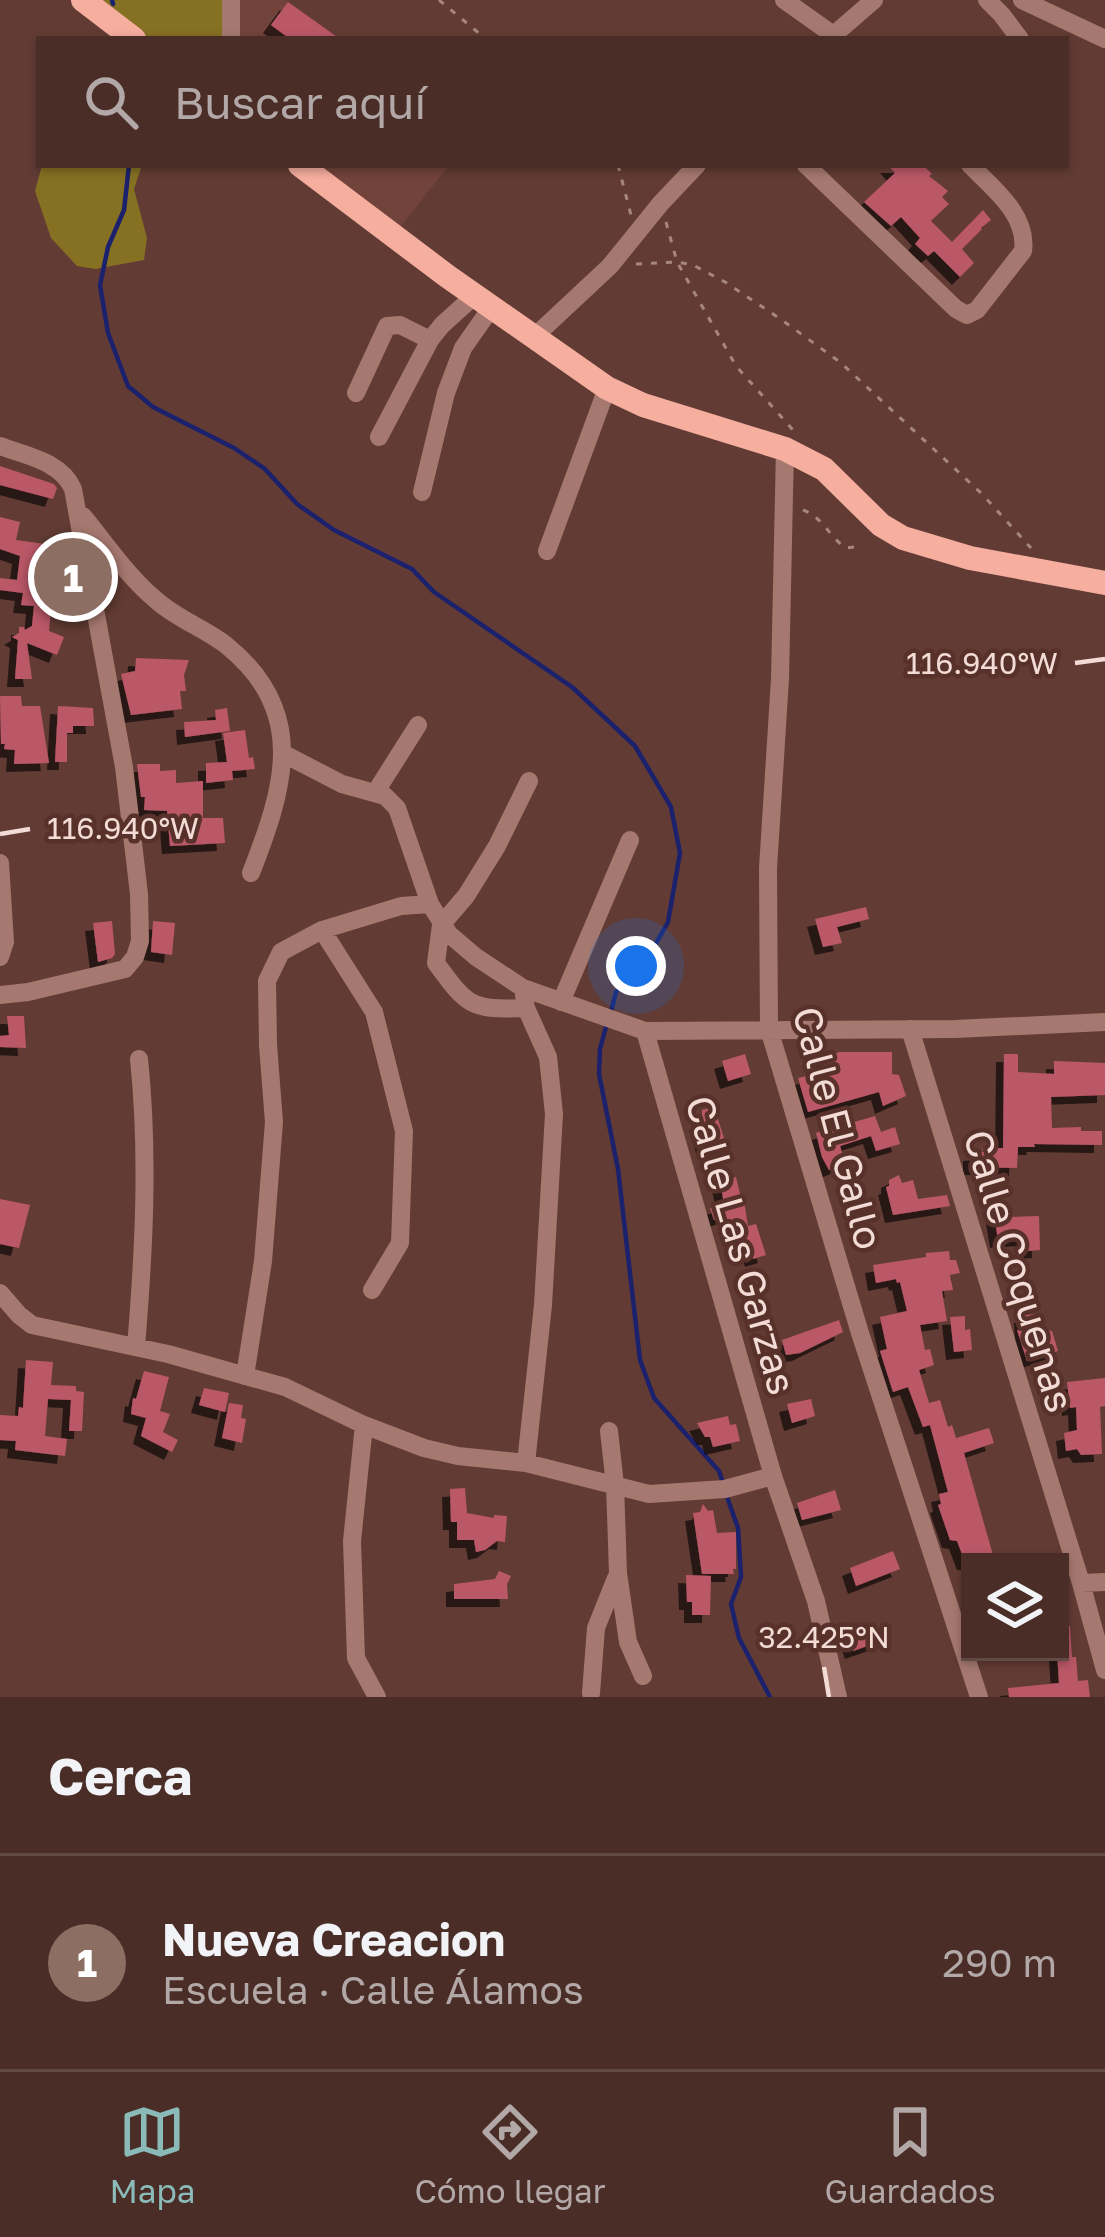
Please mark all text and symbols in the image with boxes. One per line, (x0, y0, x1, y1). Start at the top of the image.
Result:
search box (36, 36, 1069, 168)
icon: search (78, 69, 144, 135)
text: Buscar aquí (174, 75, 426, 129)
pin: 1 (34, 532, 112, 622)
text: 116.940°W (906, 645, 1058, 681)
text: 116.940°W (47, 810, 199, 846)
your location (606, 936, 666, 996)
street label: Calle El Gallo (784, 1002, 893, 1254)
street label: Calle Las Garzas (676, 1090, 807, 1400)
street label: Calle Coquenas (954, 1124, 1085, 1417)
map controls (961, 1553, 1069, 1661)
button: layers (961, 1553, 1069, 1661)
text: 32.425°N (758, 1619, 890, 1655)
text: Cerca (48, 1745, 192, 1806)
text: Nueva Creacion (162, 1912, 505, 1966)
text: 1 (77, 1939, 97, 1986)
text: 290 m (942, 1939, 1057, 1986)
text: Escuela · Calle Álamos (162, 1966, 584, 2013)
tab: Mapa (109, 2099, 195, 2210)
tab: Cómo llegar (414, 2099, 606, 2210)
tab: Guardados (825, 2099, 996, 2210)

